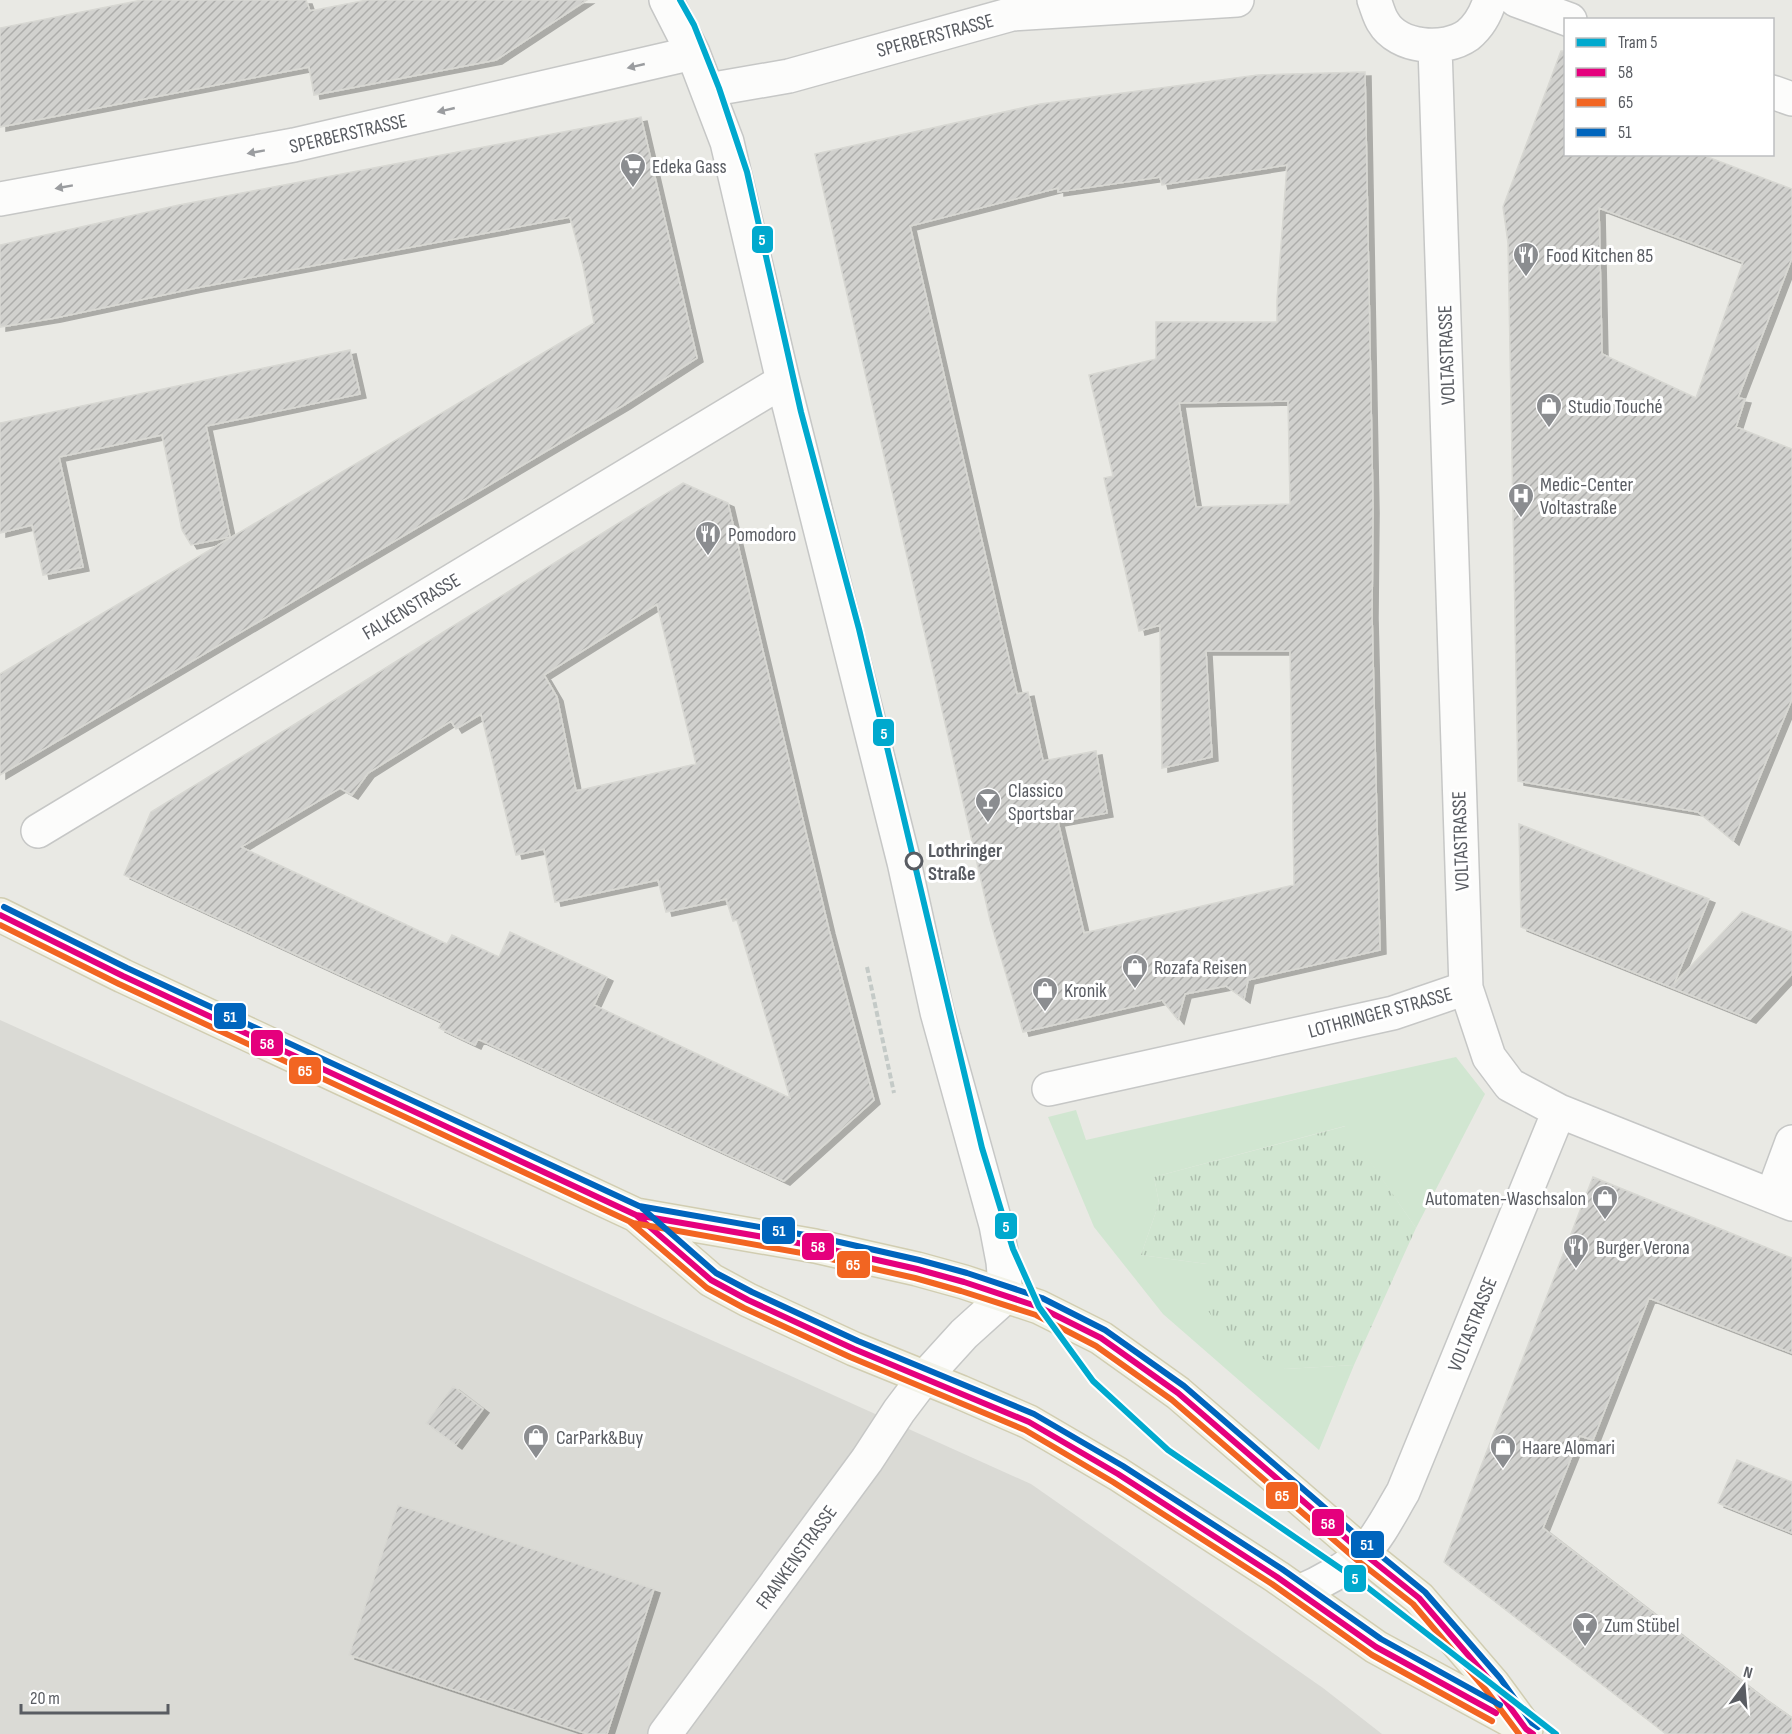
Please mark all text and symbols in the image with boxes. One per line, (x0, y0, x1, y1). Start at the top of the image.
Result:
street label: SPERBERSTRASSE (874, 9, 996, 63)
legend (1564, 18, 1774, 156)
text: Tram 5 (1618, 32, 1657, 53)
one-way arrow (627, 62, 645, 72)
text: 58 (1618, 62, 1633, 83)
text: 65 (1618, 92, 1633, 113)
one-way arrow (437, 106, 455, 116)
street label: SPERBERSTRASSE (287, 109, 409, 159)
text: 51 (1618, 122, 1632, 143)
one-way arrow (246, 148, 265, 157)
supermarket icon: Edeka Gass (618, 151, 648, 189)
place label: Edeka Gass (652, 155, 727, 179)
one-way arrow (54, 183, 73, 192)
line badge: 5 (751, 225, 774, 254)
text: 5 (758, 231, 766, 250)
restaurant icon: Food Kitchen 85 (1511, 240, 1541, 278)
place label: Food Kitchen 85 (1546, 244, 1653, 268)
street label: VOLTASTRASSE (1433, 305, 1461, 405)
shop icon: Studio Touché (1534, 391, 1564, 429)
place label: Studio Touché (1568, 395, 1663, 419)
place label: Medic-Center Voltastraße (1540, 473, 1634, 520)
hospital icon: Medic-Center Voltastraße (1506, 481, 1536, 519)
restaurant icon: Pomodoro (693, 519, 723, 557)
place label: Pomodoro (728, 523, 796, 547)
street label: FALKENSTRASSE (358, 568, 465, 645)
line badge: 5 (872, 718, 895, 747)
text: 5 (880, 725, 888, 744)
place label: Classico Sportsbar (1008, 779, 1074, 826)
bar icon: Classico Sportsbar (973, 786, 1003, 824)
street label: VOLTASTRASSE (1447, 791, 1475, 891)
place label: Lothringer Straße (928, 839, 1002, 886)
marker: Lothringer Straße (905, 852, 923, 870)
shop icon: Rozafa Reisen (1120, 952, 1150, 990)
place label: Rozafa Reisen (1154, 956, 1247, 980)
shop icon: Kronik (1030, 975, 1060, 1013)
place label: Kronik (1064, 979, 1107, 1003)
street label: LOTHRINGER STRASSE (1306, 982, 1455, 1044)
line badge: 51 (213, 1002, 247, 1030)
text: 51 (223, 1008, 237, 1027)
line badge: 58 (250, 1029, 284, 1057)
text: 58 (260, 1035, 275, 1054)
line badge: 65 (288, 1056, 322, 1085)
text: 65 (298, 1062, 312, 1081)
shop icon: Automaten-Waschsalon (1590, 1183, 1620, 1221)
place label: Automaten-Waschsalon (1425, 1187, 1586, 1211)
line badge: 5 (994, 1212, 1018, 1240)
line badge: 51 (761, 1216, 796, 1245)
text: 5 (1002, 1218, 1010, 1237)
text: 51 (772, 1222, 786, 1241)
line badge: 58 (801, 1232, 835, 1261)
restaurant icon: Burger Verona (1561, 1232, 1591, 1270)
place label: Burger Verona (1596, 1236, 1690, 1260)
text: 58 (811, 1238, 826, 1257)
line badge: 65 (836, 1250, 871, 1279)
text: 65 (846, 1256, 860, 1275)
street label: VOLTASTRASSE (1443, 1274, 1503, 1375)
shop icon: CarPark&Buy (521, 1422, 551, 1460)
place label: CarPark&Buy (556, 1426, 643, 1450)
shop icon: Haare Alomari (1488, 1432, 1518, 1470)
place label: Haare Alomari (1522, 1436, 1615, 1460)
line badge: 65 (1265, 1481, 1299, 1510)
text: 65 (1275, 1487, 1289, 1506)
street label: FRANKENSTRASSE (751, 1501, 842, 1614)
line badge: 58 (1311, 1508, 1345, 1537)
text: 58 (1321, 1515, 1336, 1534)
line badge: 51 (1350, 1530, 1385, 1559)
text: 51 (1360, 1536, 1374, 1555)
line badge: 5 (1343, 1564, 1367, 1593)
text: 5 (1351, 1570, 1359, 1589)
bar icon: Zum Stübel (1570, 1610, 1600, 1648)
place label: Zum Stübel (1604, 1614, 1680, 1638)
north arrow (1714, 1656, 1774, 1716)
text: N (1741, 1663, 1754, 1683)
scale bar (21, 1677, 168, 1715)
text: 20 m (30, 1688, 60, 1709)

